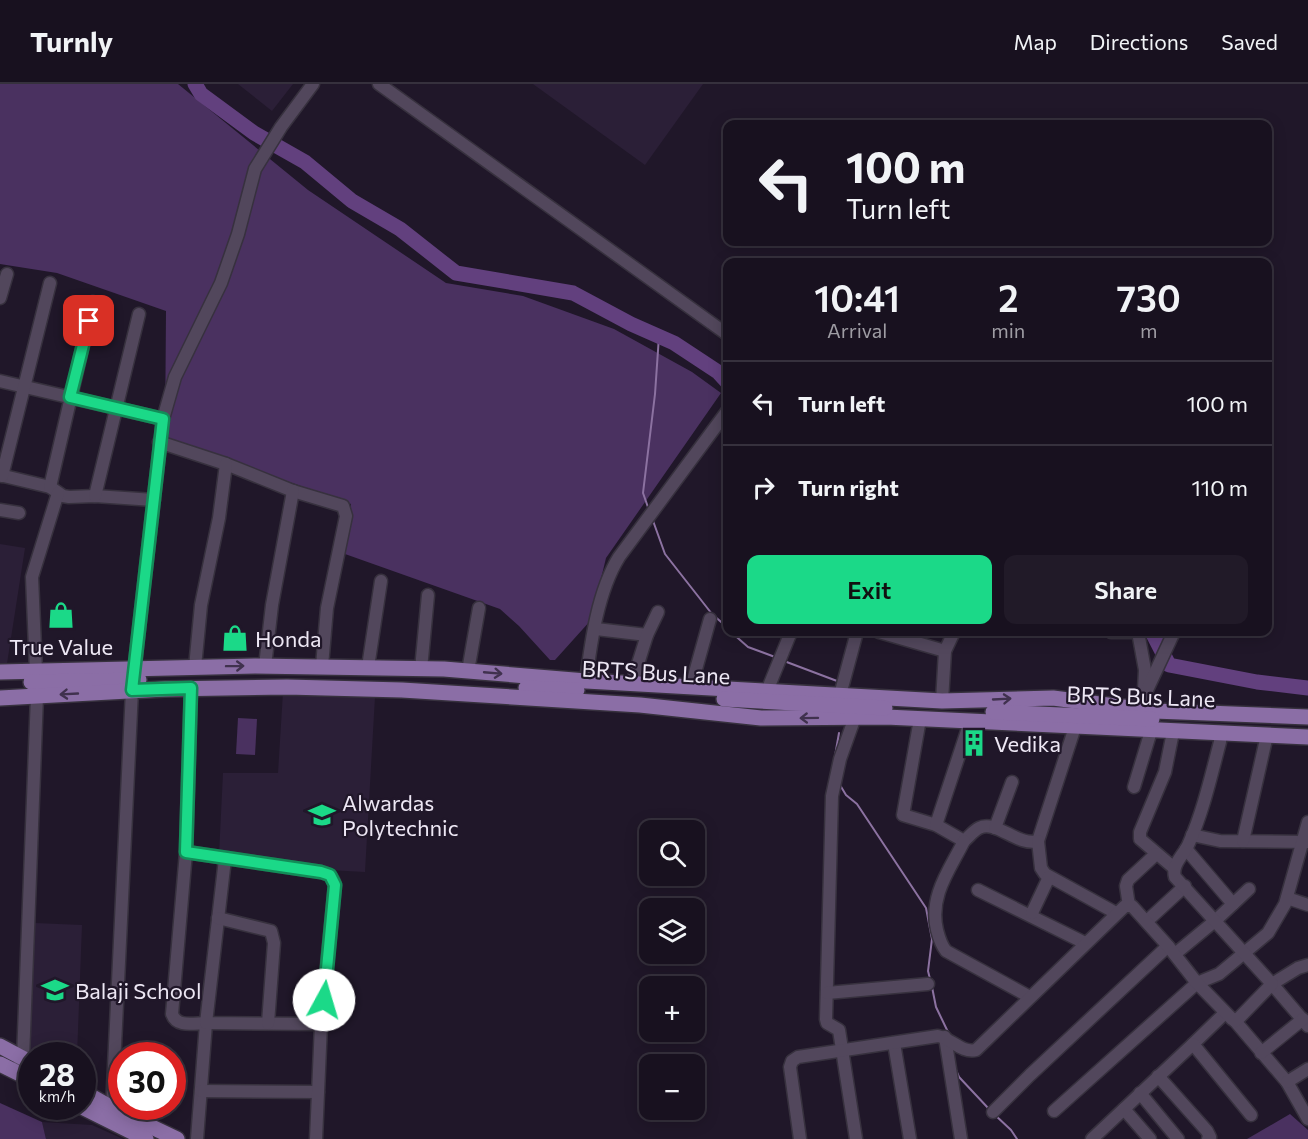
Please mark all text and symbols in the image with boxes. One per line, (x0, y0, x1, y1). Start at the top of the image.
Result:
text: Turnly (30, 24, 113, 58)
text: Map (1014, 29, 1057, 54)
text: Directions (1090, 29, 1188, 54)
text: Saved (1221, 29, 1278, 54)
text: 100 m (846, 140, 966, 192)
icon: left (747, 144, 825, 222)
text: Turn left (846, 192, 950, 225)
text: 10:41 (814, 275, 900, 319)
text: 2 (998, 275, 1018, 319)
text: 730 (1117, 275, 1181, 319)
pin (63, 295, 114, 346)
icon: arrive (72, 304, 105, 337)
text: Arrival (827, 318, 887, 342)
text: min (991, 318, 1025, 342)
text: m (1140, 318, 1157, 342)
icon: left (747, 387, 780, 420)
text: Turn left (798, 390, 885, 417)
text: 100 m (1186, 390, 1248, 417)
icon: right (747, 471, 780, 504)
text: Turn right (798, 474, 899, 501)
text: 110 m (1191, 474, 1248, 501)
button: Exit (747, 555, 992, 624)
button: Share (1004, 555, 1248, 624)
shop icon: True Value (46, 600, 76, 630)
shop icon: Honda (220, 623, 250, 653)
place label: Honda (255, 625, 321, 652)
place label: True Value (9, 633, 113, 660)
street label: BRTS Bus Lane (581, 655, 731, 689)
one-way arrow (225, 660, 245, 672)
one-way arrow (482, 668, 502, 679)
street label: BRTS Bus Lane (1066, 680, 1216, 712)
one-way arrow (60, 688, 80, 699)
one-way arrow (991, 693, 1011, 704)
one-way arrow (800, 712, 820, 724)
building icon: Vedika (959, 728, 989, 758)
place label: Vedika (994, 730, 1061, 757)
place label: Alwardas Polytechnic (342, 789, 459, 841)
school or university icon: Alwardas Polytechnic (307, 800, 337, 830)
map controls (639, 820, 705, 1120)
button: search (639, 820, 705, 886)
button: layers (639, 898, 705, 964)
position arrow (292, 968, 356, 1032)
school or university icon: Balaji School (40, 975, 70, 1005)
button: + (639, 976, 705, 1042)
place label: Balaji School (75, 977, 202, 1004)
speed limit sign: 30 (108, 1042, 186, 1120)
button: − (639, 1054, 705, 1120)
text: 28 (39, 1055, 75, 1092)
text: km/h (39, 1087, 75, 1105)

